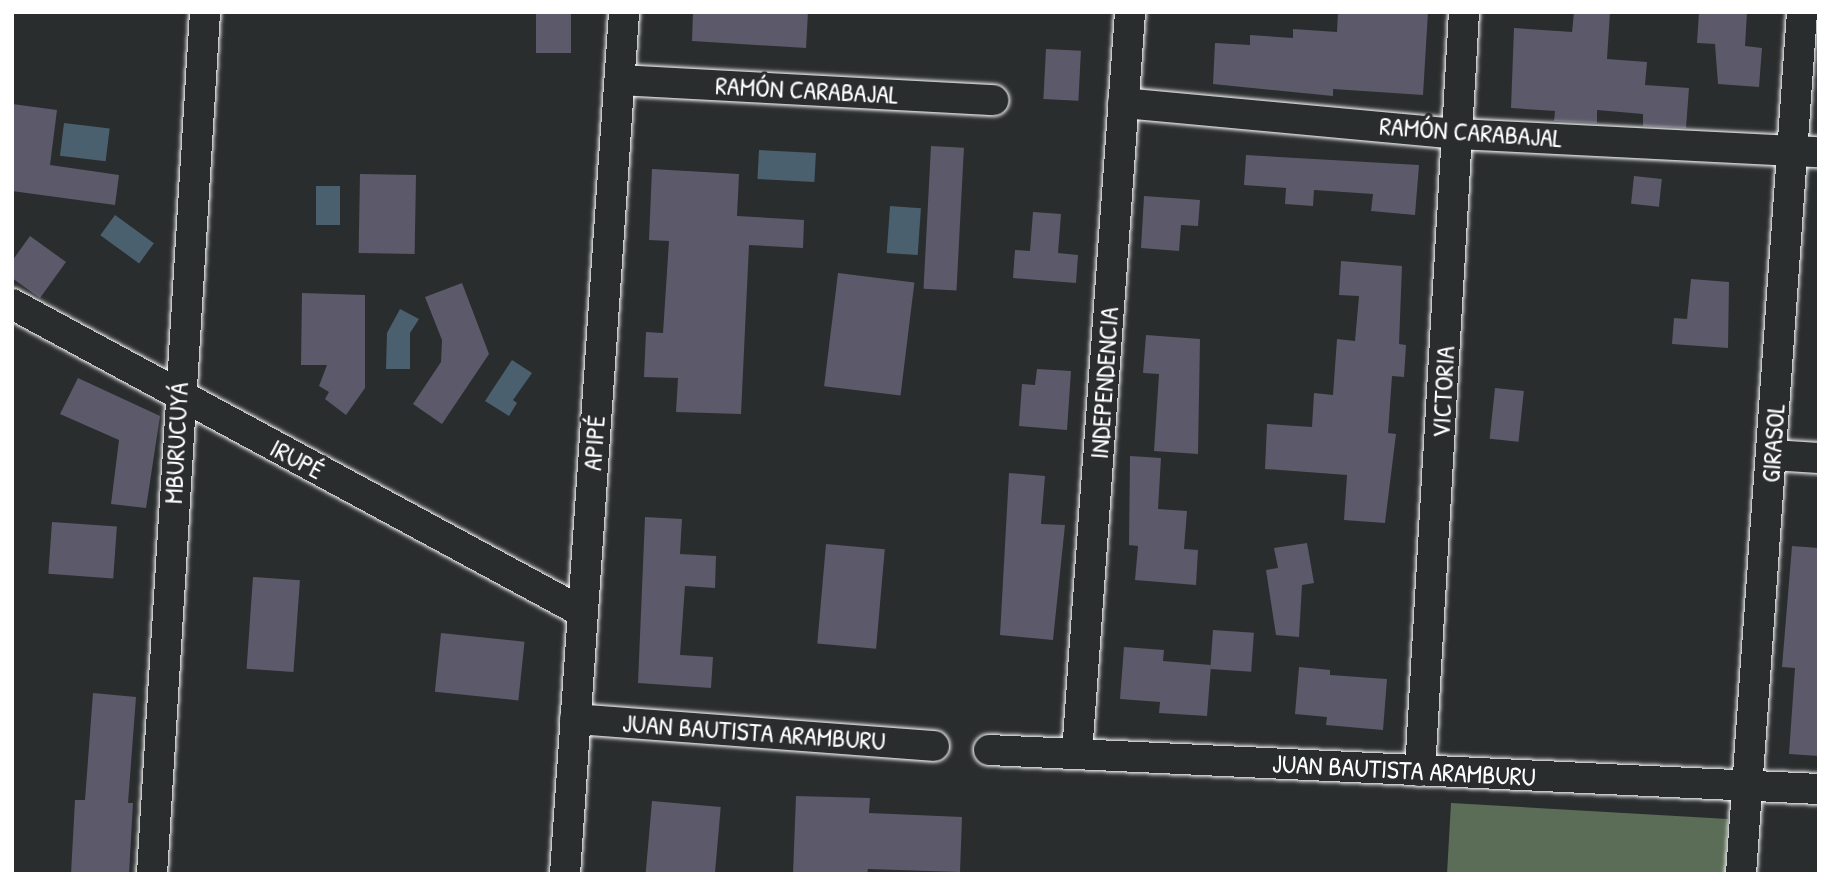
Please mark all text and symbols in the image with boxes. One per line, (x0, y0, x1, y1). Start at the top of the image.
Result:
street label: RAMÓN CARABAJAL (715, 70, 899, 110)
street label: RAMÓN CARABAJAL (1378, 110, 1564, 154)
street label: INDEPENDENCIA (1083, 306, 1125, 460)
street label: VICTORIA (1425, 345, 1461, 439)
street label: MBURUCUYÁ (157, 381, 195, 505)
street label: GIRASOL (1755, 402, 1791, 484)
street label: APIPÉ (577, 414, 611, 472)
street label: IRUPÉ (265, 432, 329, 486)
street label: JUAN BAUTISTA ARAMBURU (621, 707, 887, 757)
street label: JUAN BAUTISTA ARAMBURU (1271, 748, 1537, 792)

